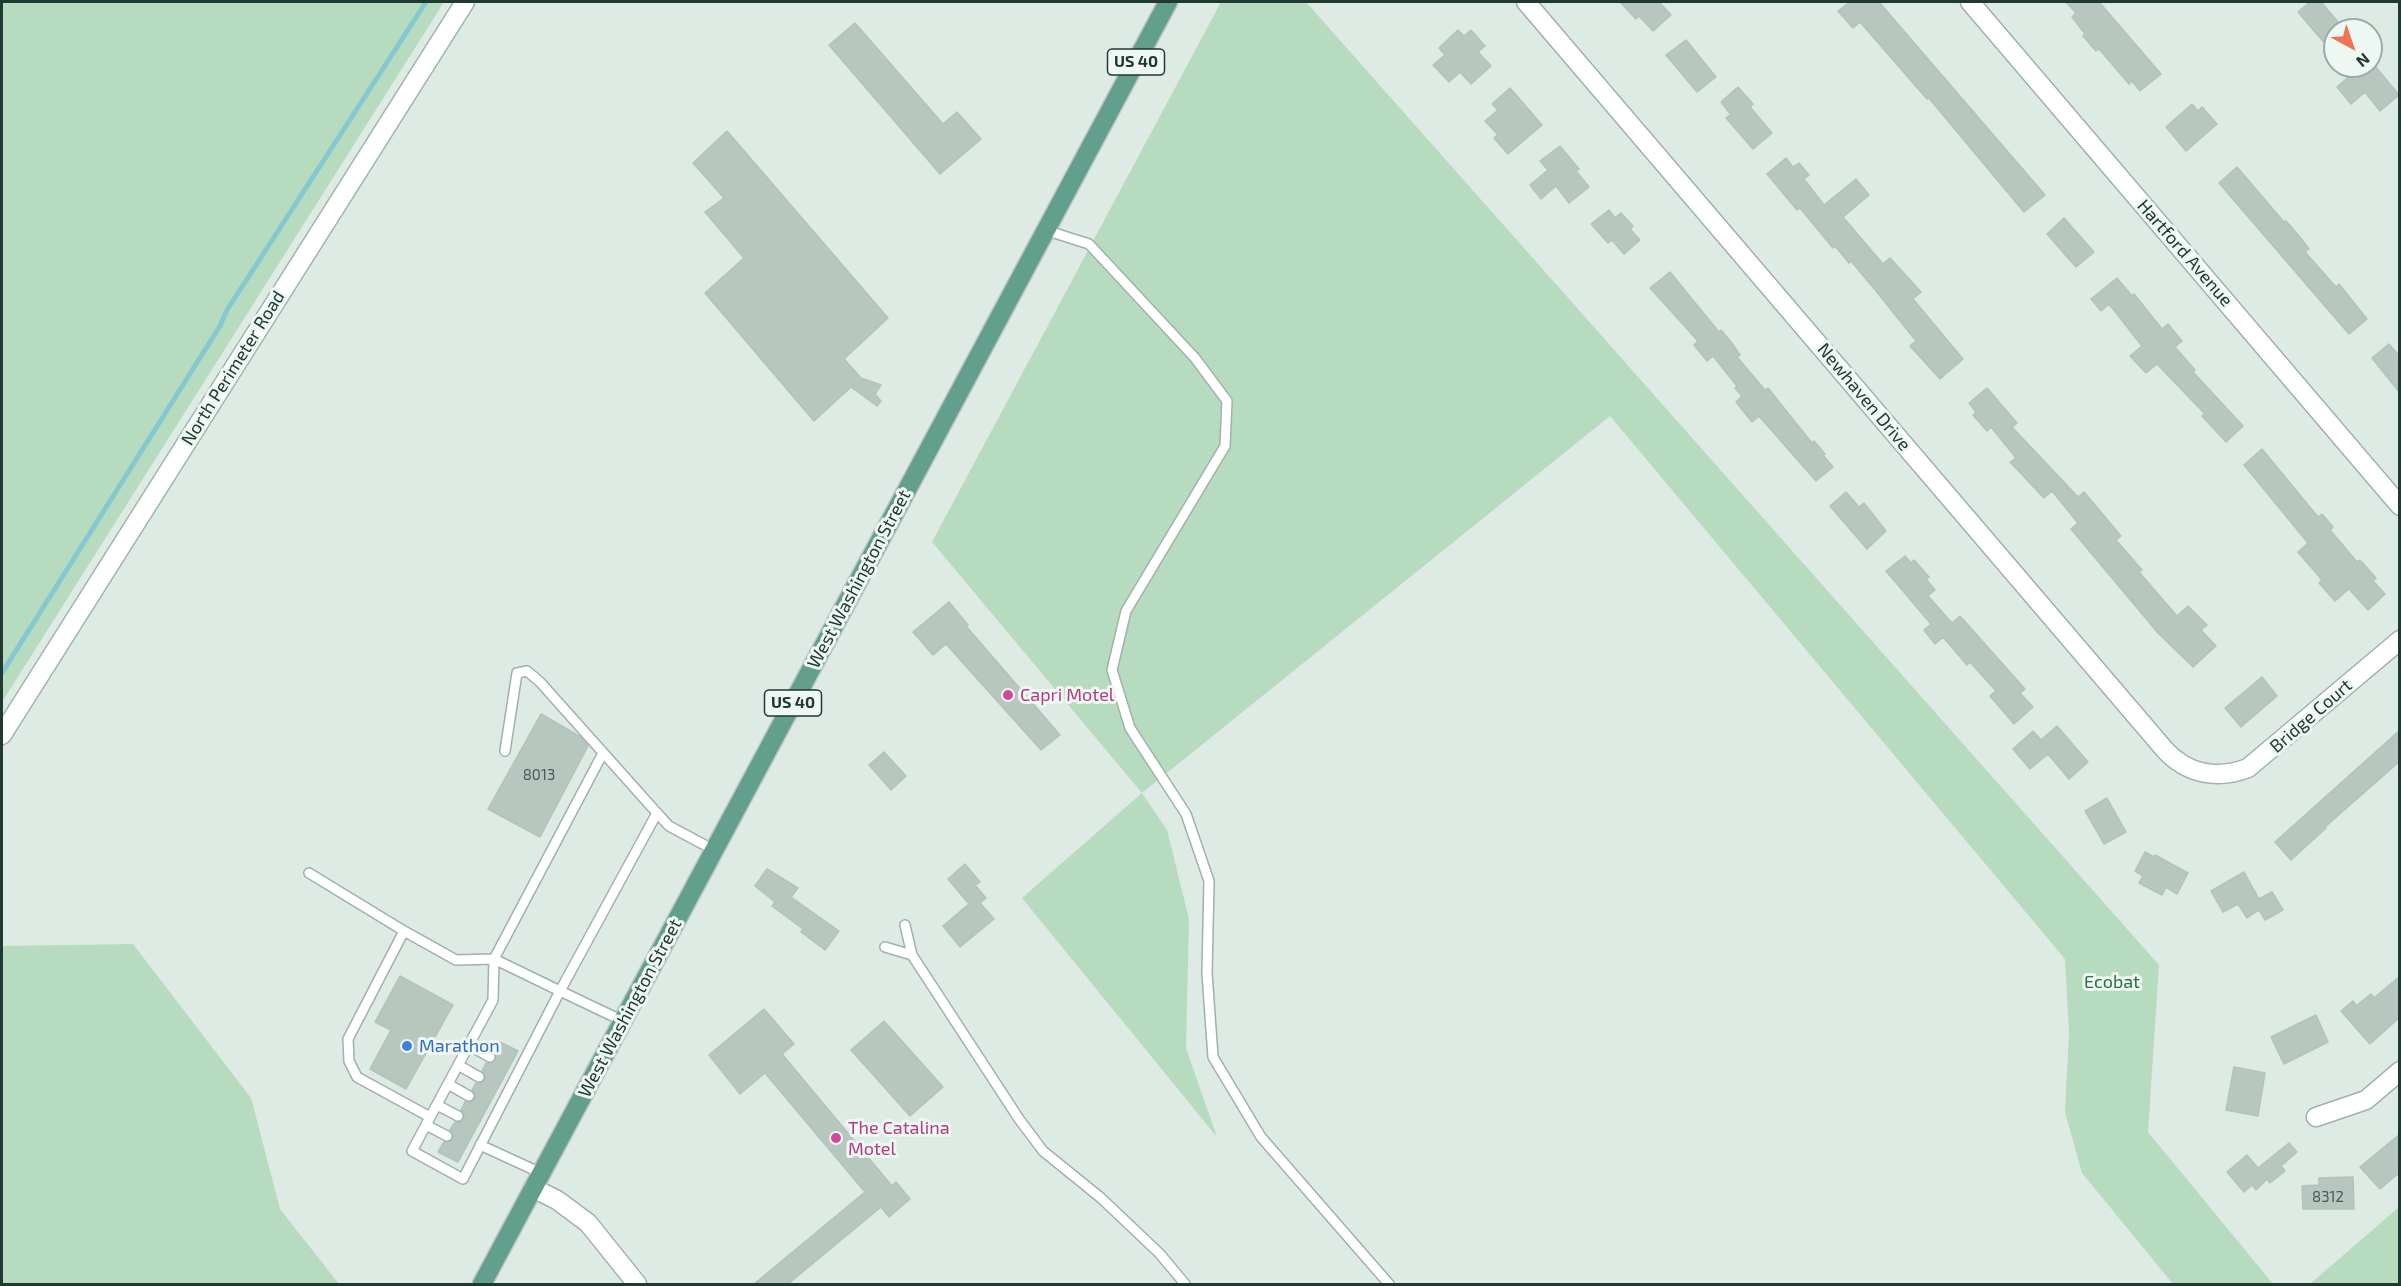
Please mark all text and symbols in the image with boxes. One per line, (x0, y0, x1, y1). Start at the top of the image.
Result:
north arrow (2323, 18, 2383, 78)
road number: US 40 (1108, 49, 1164, 75)
text: N (2353, 50, 2374, 72)
street label: Hartford Avenue (2133, 195, 2237, 311)
street label: North Perimeter Road (177, 287, 289, 449)
street label: Newhaven Drive (1813, 339, 1915, 455)
street label: West Washington Street (803, 486, 915, 672)
street label: Bridge Court (2266, 675, 2356, 757)
place label: Capri Motel (1020, 684, 1114, 706)
marker: Capri Motel (1001, 688, 1015, 702)
road number: US 40 (764, 690, 822, 716)
house number: 8013 (523, 766, 555, 784)
street label: West Washington Street (574, 915, 686, 1101)
park label: Ecobat (2084, 971, 2140, 993)
place label: Marathon (419, 1035, 500, 1057)
marker: Marathon (400, 1039, 414, 1053)
place label: The Catalina Motel (848, 1117, 950, 1160)
marker: The Catalina Motel (829, 1131, 843, 1145)
house number: 8312 (2312, 1188, 2344, 1206)

